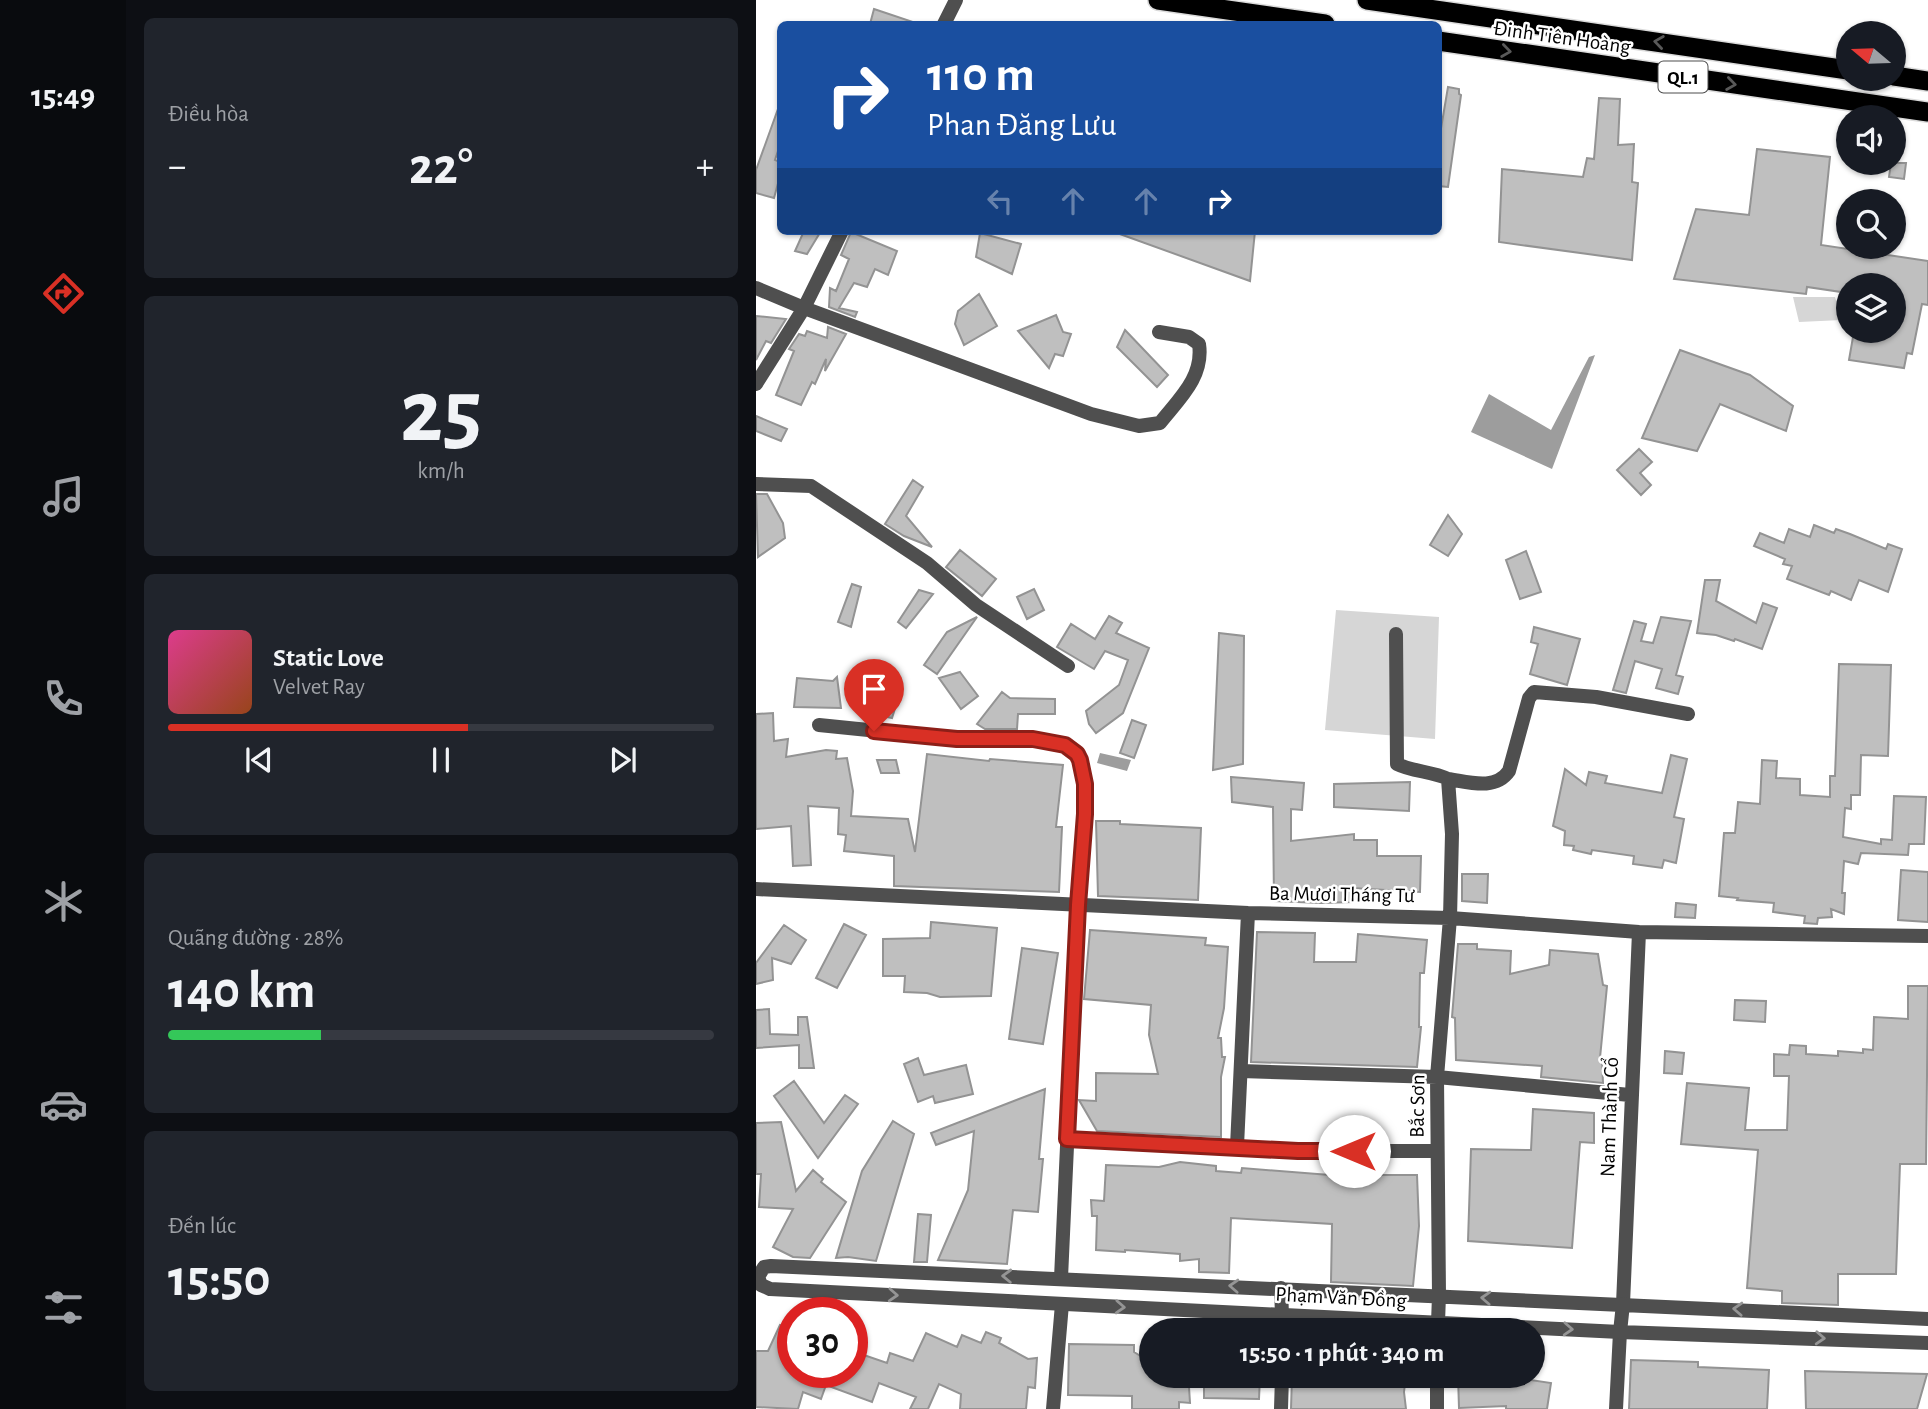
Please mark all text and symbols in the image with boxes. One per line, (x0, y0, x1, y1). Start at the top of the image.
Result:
street label: Đinh Tiên Hoàng (1492, 17, 1633, 58)
north arrow (1836, 21, 1906, 91)
map controls (1836, 21, 1906, 343)
one-way arrow (1653, 35, 1665, 50)
one-way arrow (1500, 43, 1512, 58)
icon: right (812, 49, 903, 140)
text: 110 m (927, 51, 1035, 100)
road number: QL.1 (1658, 61, 1707, 92)
one-way arrow (1725, 77, 1737, 92)
text: 15:49 (31, 80, 95, 112)
text: Điều hòa (168, 103, 249, 126)
button: sound (1836, 105, 1906, 175)
text: Phan Đăng Lưu (927, 109, 1117, 141)
text: 22° (409, 141, 473, 193)
text: − (168, 148, 186, 186)
text: + (696, 148, 714, 186)
icon: left (981, 182, 1019, 220)
icon: ahead (1054, 182, 1092, 220)
icon: ahead (1127, 182, 1165, 220)
icon: right (1200, 182, 1238, 220)
button: search (1836, 189, 1906, 259)
icon: directions (39, 269, 88, 318)
button: layers (1836, 273, 1906, 343)
text: 25 (400, 367, 482, 458)
text: km/h (417, 460, 465, 483)
icon: music (39, 472, 88, 521)
text: Static Love (273, 645, 384, 671)
pin (844, 659, 904, 731)
icon: arrive (855, 670, 893, 708)
icon: phone (39, 674, 88, 723)
text: Velvet Ray (273, 676, 365, 699)
icon: previous (240, 741, 278, 779)
icon: pause (422, 741, 460, 779)
icon: next (604, 741, 642, 779)
icon: climate (39, 877, 88, 926)
street label: Ba Mươi Tháng Tư (1269, 883, 1415, 906)
text: Quãng đường · 28% (168, 927, 344, 950)
text: 140 km (168, 965, 316, 1017)
street label: Nam Thành Cổ (1596, 1057, 1622, 1177)
street label: Bắc Sơn (1406, 1074, 1429, 1138)
icon: car (39, 1080, 88, 1129)
position arrow (1317, 1114, 1391, 1188)
text: Đến lúc (168, 1215, 236, 1238)
text: 15:50 (168, 1253, 271, 1305)
one-way arrow (1001, 1268, 1012, 1283)
one-way arrow (1228, 1278, 1239, 1293)
icon: filters (39, 1283, 88, 1332)
street label: Phạm Văn Đồng (1275, 1284, 1408, 1311)
one-way arrow (888, 1288, 899, 1303)
one-way arrow (1480, 1290, 1491, 1305)
speed limit sign: 30 (777, 1297, 868, 1388)
one-way arrow (1115, 1299, 1126, 1314)
one-way arrow (1732, 1301, 1743, 1316)
one-way arrow (1563, 1322, 1574, 1337)
one-way arrow (1815, 1330, 1826, 1345)
text: 15:50 · 1 phút · 340 m (1240, 1340, 1444, 1366)

